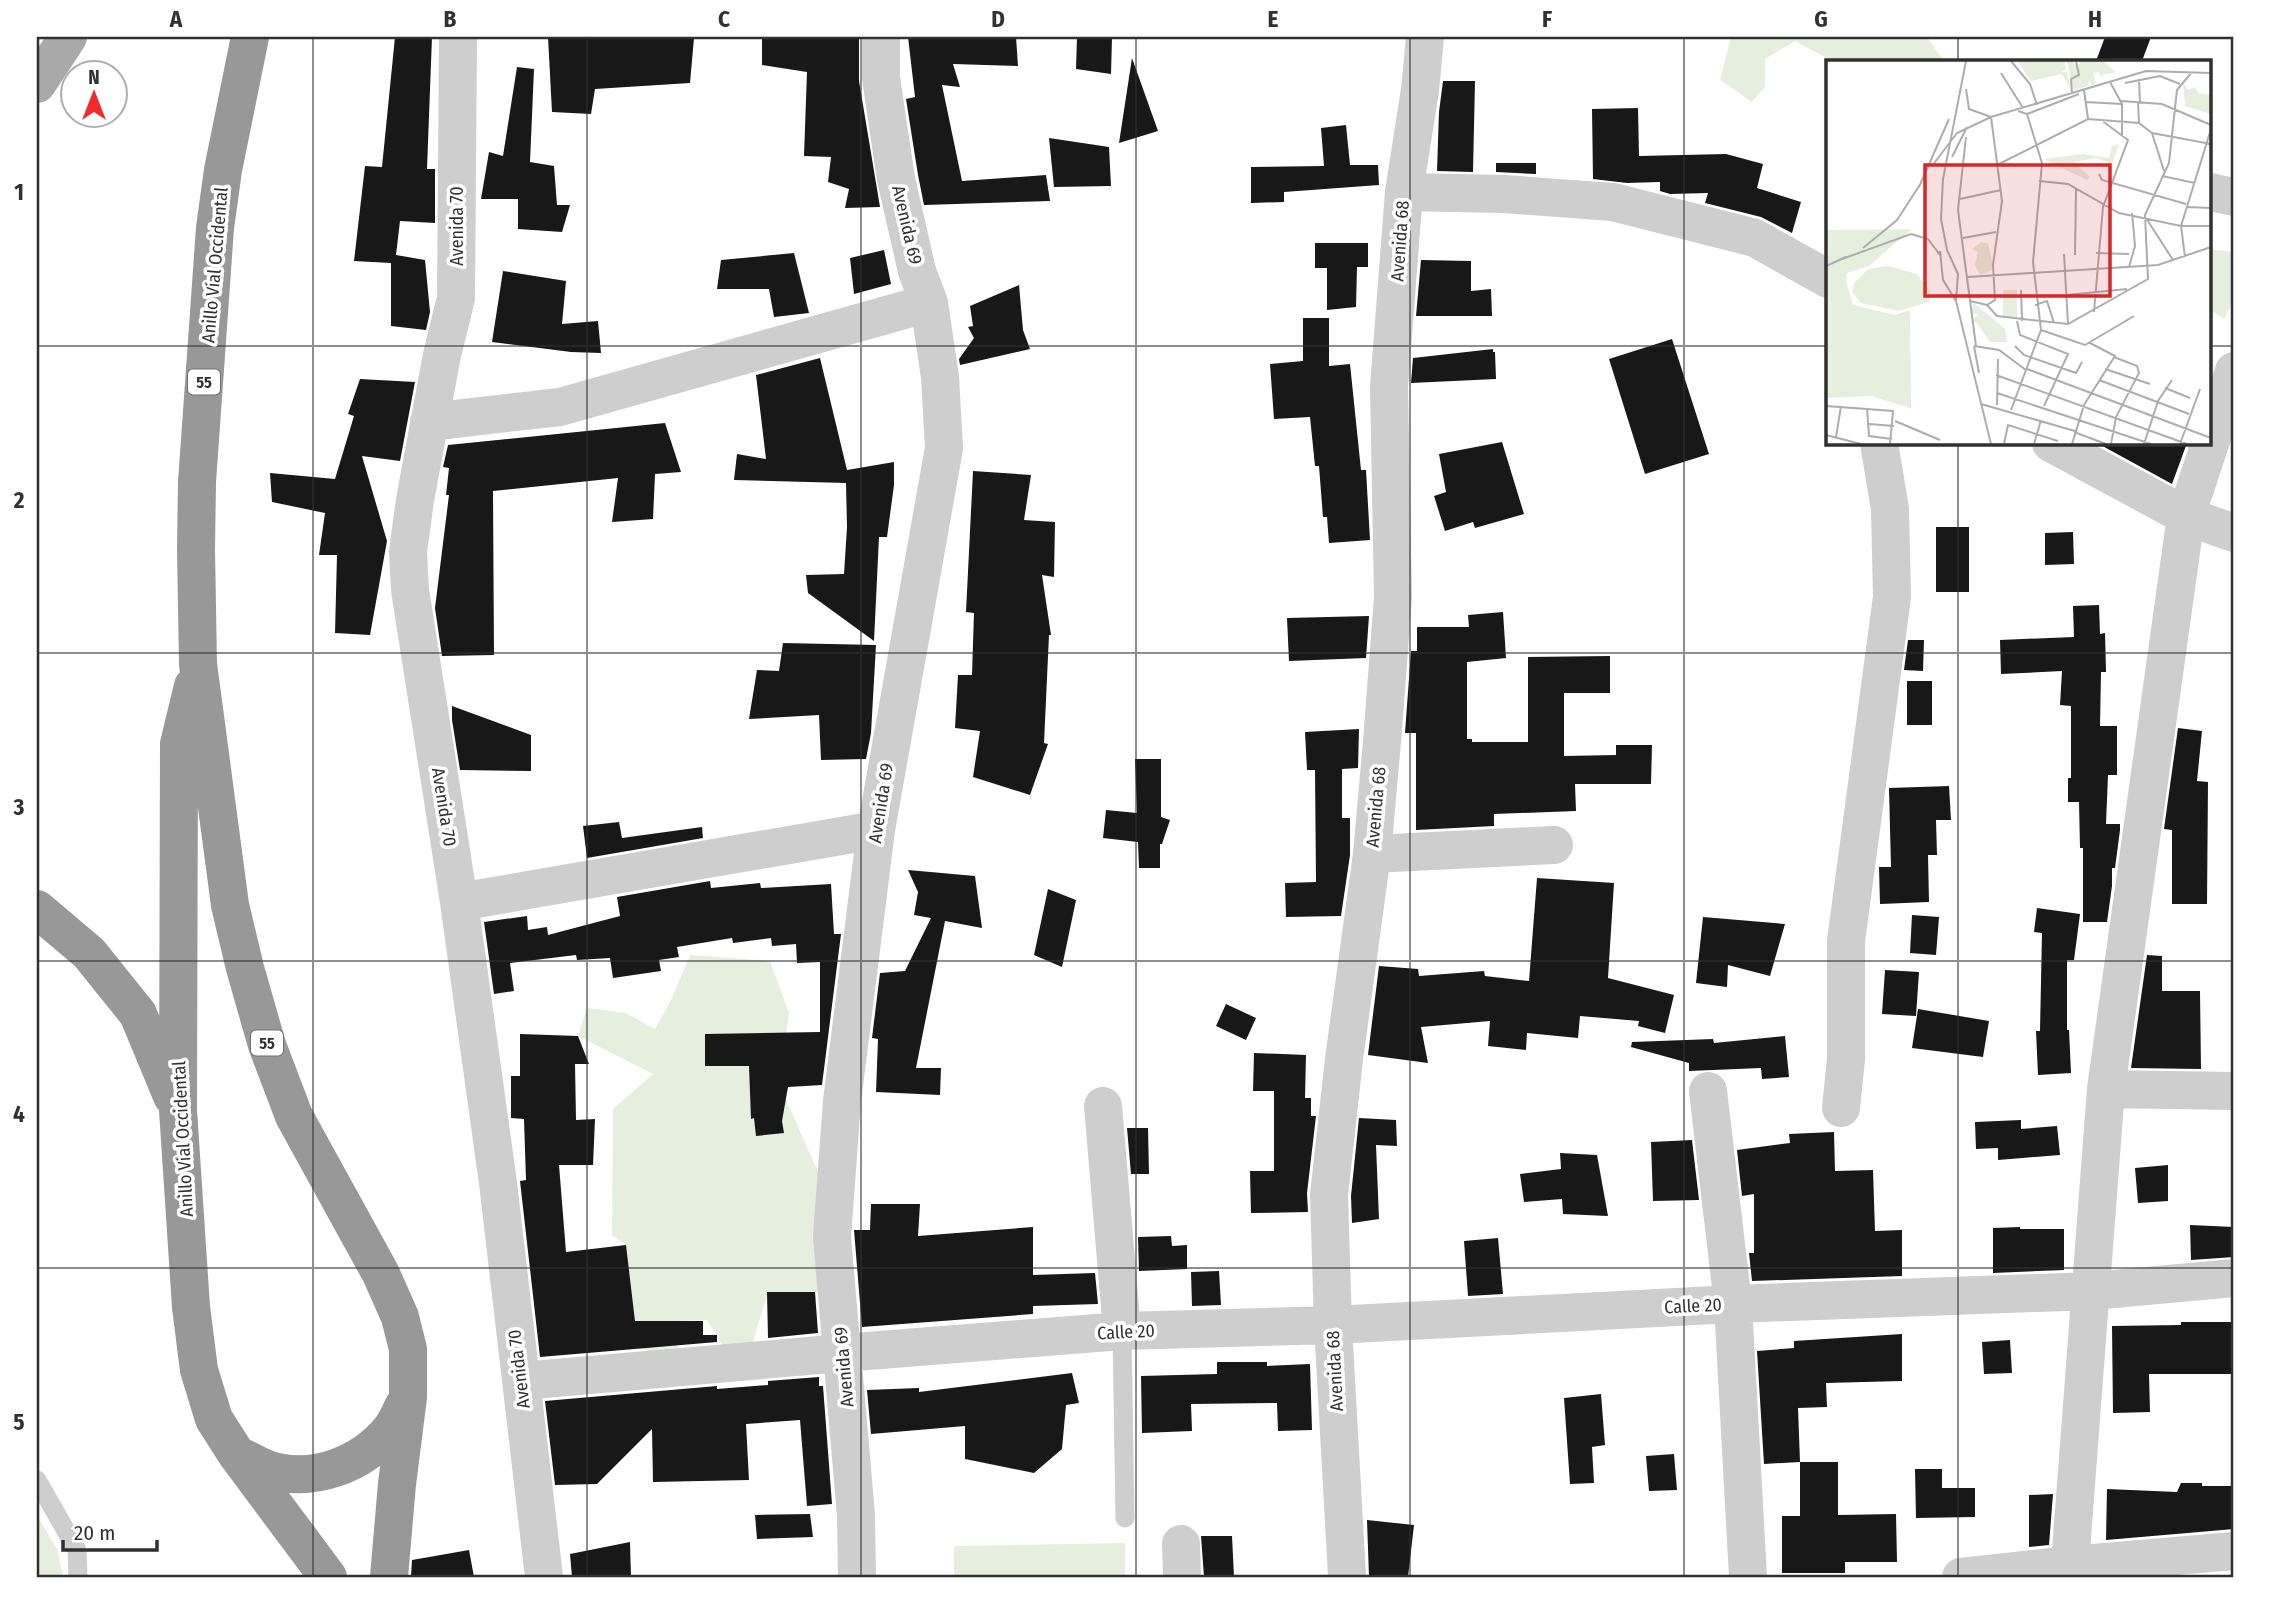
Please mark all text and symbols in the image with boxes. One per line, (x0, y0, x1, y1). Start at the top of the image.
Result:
text: A (169, 5, 183, 33)
text: B (444, 5, 457, 33)
text: C (718, 5, 730, 33)
text: D (991, 5, 1005, 33)
text: E (1268, 5, 1279, 33)
text: F (1542, 5, 1552, 33)
text: G (1814, 5, 1828, 33)
text: H (2088, 5, 2102, 33)
north arrow (60, 60, 130, 130)
inset map (1826, 60, 2212, 444)
text: N (88, 66, 100, 89)
text: 1 (14, 178, 24, 206)
street label: Avenida 69 (887, 183, 927, 267)
street label: Anillo Vial Occidental (197, 186, 233, 344)
street label: Avenida 70 (446, 186, 468, 266)
street label: Avenida 68 (1386, 200, 1414, 282)
road number: 55 (188, 370, 220, 394)
text: 2 (13, 486, 25, 514)
street label: Avenida 69 (864, 762, 898, 844)
street label: Avenida 70 (427, 766, 461, 848)
street label: Avenida 68 (1362, 766, 1390, 848)
text: 3 (13, 793, 25, 821)
road number: 55 (251, 1030, 283, 1056)
street label: Anillo Vial Occidental (168, 1060, 198, 1217)
text: 4 (13, 1100, 25, 1128)
street label: Calle 20 (1664, 1294, 1722, 1318)
street label: Calle 20 (1097, 1320, 1155, 1344)
street label: Avenida 69 (830, 1326, 858, 1408)
street label: Avenida 70 (503, 1328, 535, 1410)
street label: Avenida 68 (1322, 1330, 1348, 1412)
text: 5 (13, 1408, 25, 1436)
scale bar (63, 1509, 158, 1553)
text: 20 m (74, 1520, 115, 1546)

